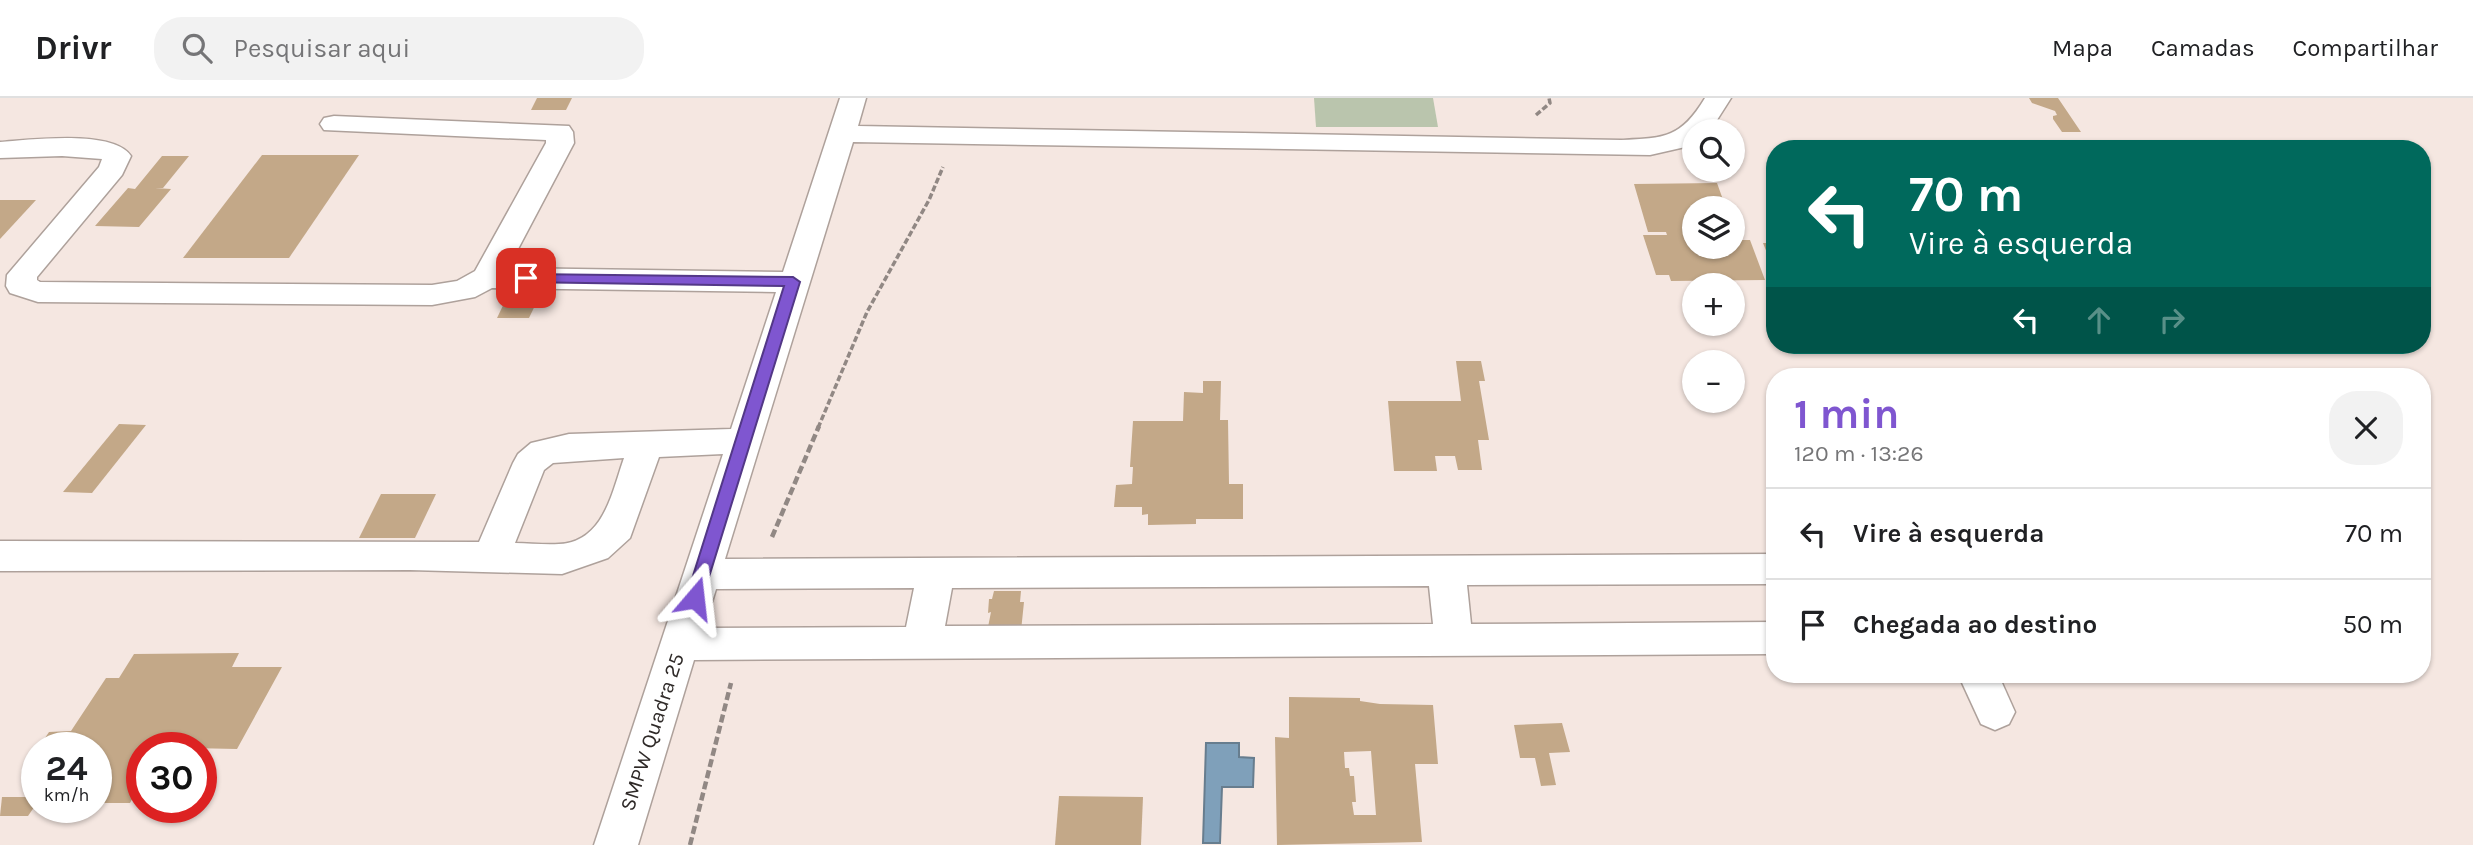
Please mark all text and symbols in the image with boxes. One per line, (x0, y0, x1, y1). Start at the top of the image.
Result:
search box (154, 17, 644, 80)
text: Drivr (35, 29, 112, 67)
icon: search (178, 29, 216, 67)
text: Pesquisar aqui (234, 33, 410, 64)
text: Mapa (2052, 34, 2113, 62)
text: Camadas (2151, 34, 2255, 62)
text: Compartilhar (2293, 34, 2438, 62)
map controls (1682, 119, 1745, 413)
button: search (1682, 119, 1745, 182)
text: 70 m (1909, 166, 2023, 223)
icon: left (1794, 168, 1885, 259)
button: layers (1682, 196, 1745, 259)
text: Vire à esquerda (1909, 225, 2133, 262)
pin (496, 248, 556, 308)
icon: arrive (507, 259, 545, 297)
button: + (1682, 273, 1745, 336)
icon: left (2007, 301, 2045, 339)
icon: ahead (2080, 301, 2118, 339)
icon: right (2153, 301, 2191, 339)
button: − (1682, 350, 1745, 413)
text: 1 min (1794, 389, 1899, 439)
button: close (2329, 391, 2403, 465)
text: 120 m · 13:26 (1794, 440, 1924, 467)
icon: left (1794, 515, 1832, 553)
text: Vire à esquerda (1853, 518, 2044, 549)
text: 70 m (2345, 518, 2403, 549)
position arrow (658, 561, 732, 635)
icon: arrive (1794, 606, 1832, 644)
text: Chegada ao destino (1853, 609, 2097, 640)
text: 50 m (2342, 609, 2403, 640)
street label: SMPW Quadra 25 (615, 650, 689, 814)
speed limit sign: 30 (126, 732, 217, 823)
text: 24 (46, 748, 88, 789)
text: km/h (44, 784, 89, 806)

